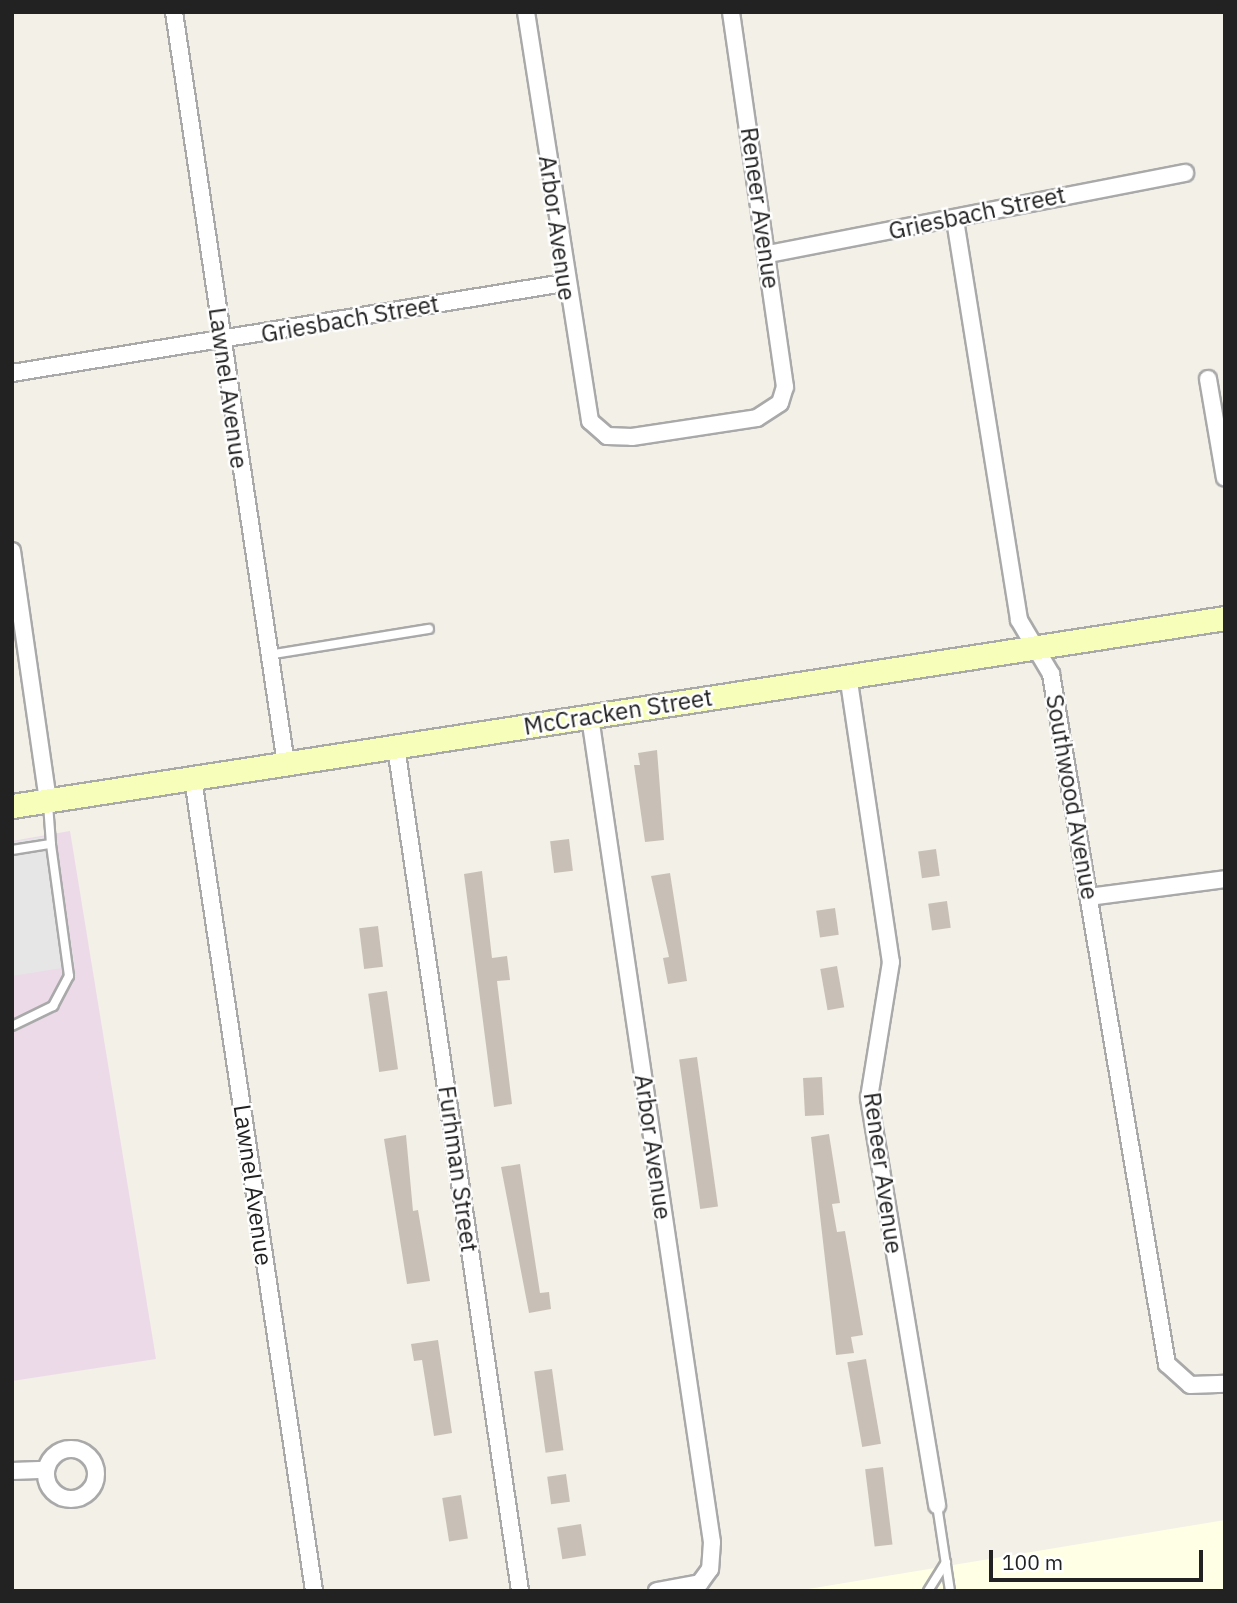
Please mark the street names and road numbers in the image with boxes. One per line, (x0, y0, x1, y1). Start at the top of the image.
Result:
street label: Reneer Avenue (734, 125, 786, 291)
street label: Arbor Avenue (533, 154, 581, 302)
street label: Griesbach Street (886, 180, 1068, 246)
street label: Griesbach Street (259, 289, 441, 349)
street label: Lawnel Avenue (202, 306, 254, 470)
street label: McCracken Street (522, 683, 714, 741)
street label: Southwood Avenue (1040, 692, 1104, 902)
street label: Arbor Avenue (629, 1073, 677, 1221)
street label: Furhman Street (432, 1084, 484, 1254)
street label: Reneer Avenue (857, 1090, 909, 1256)
street label: Lawnel Avenue (227, 1103, 279, 1267)

